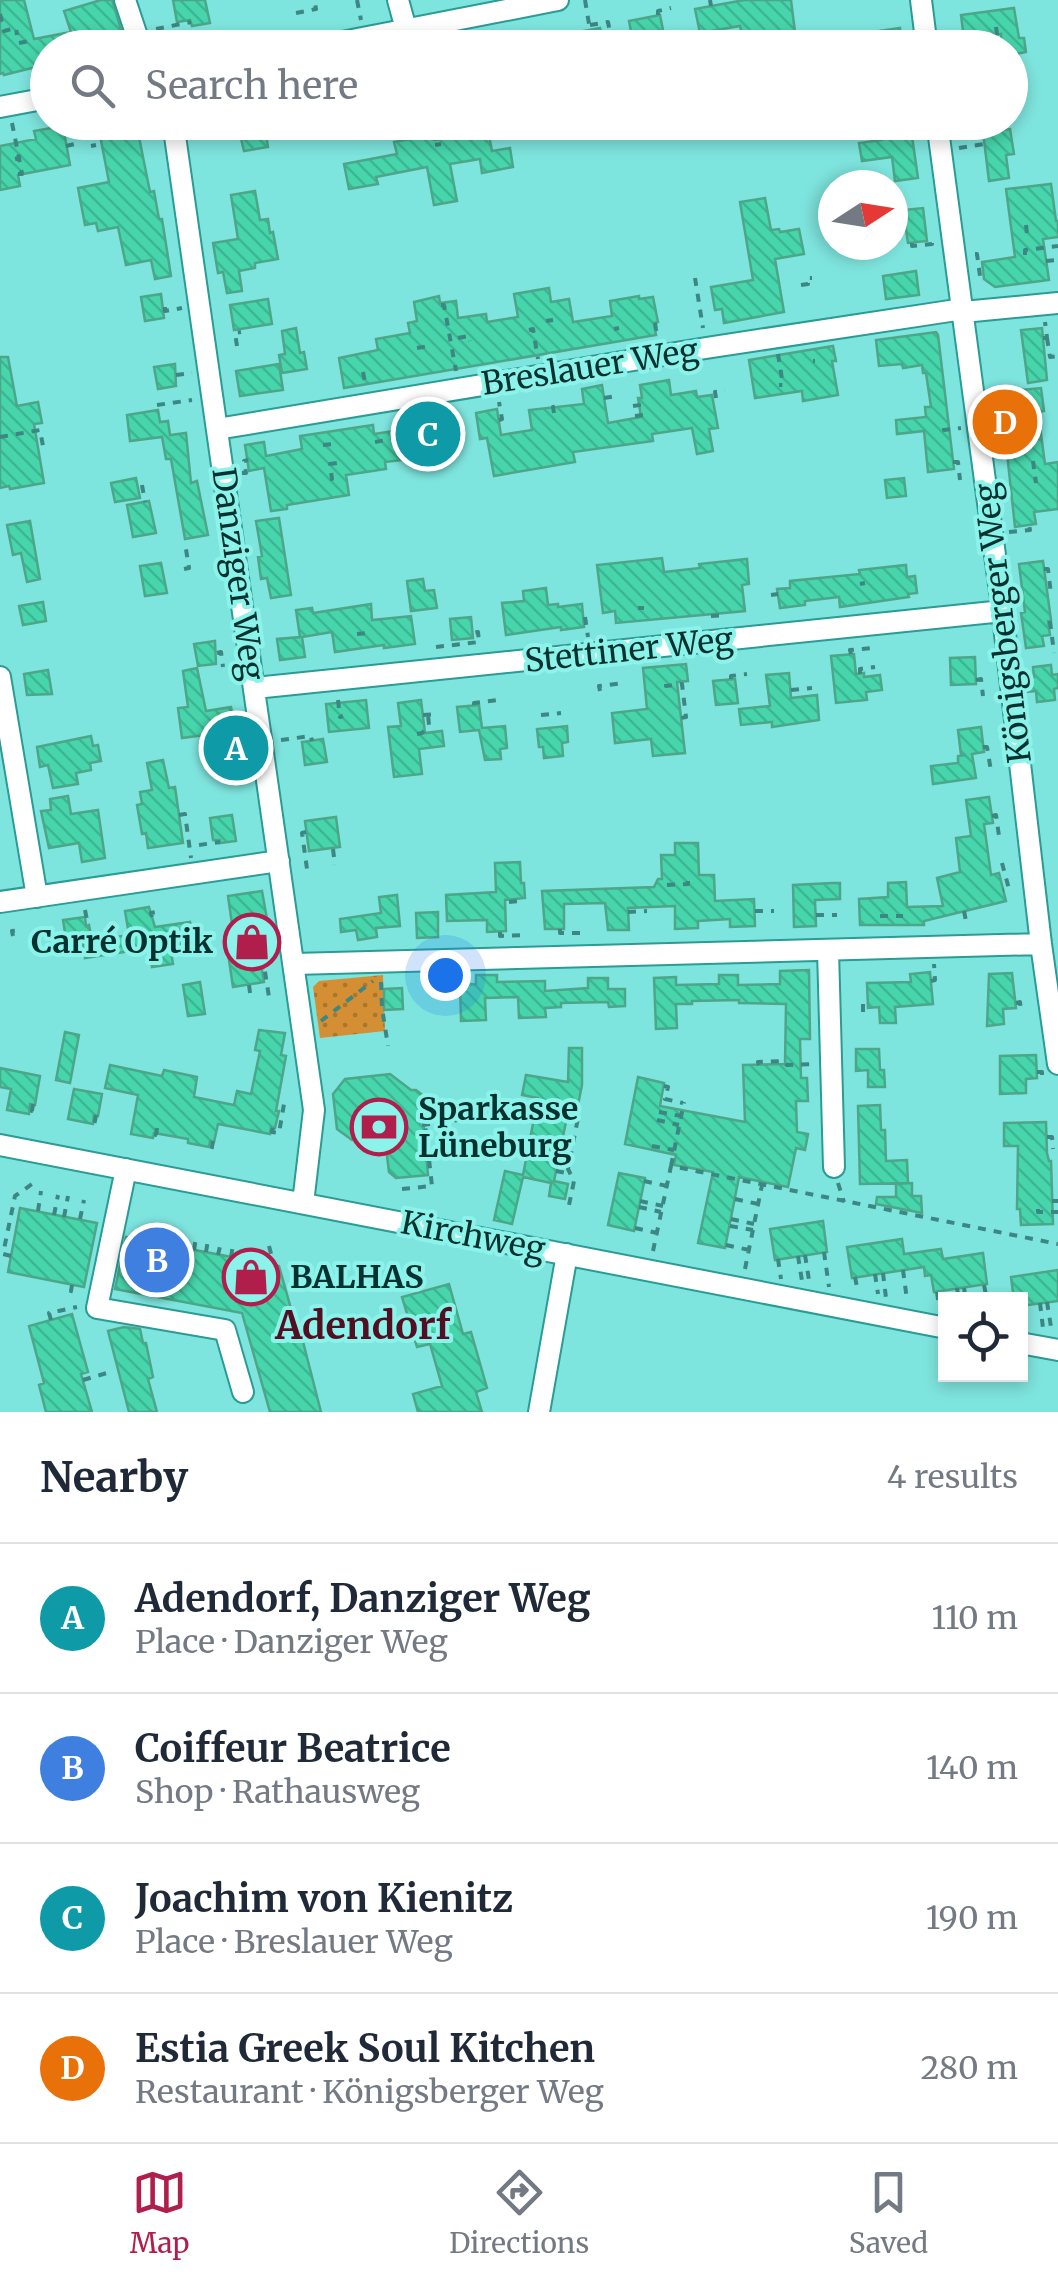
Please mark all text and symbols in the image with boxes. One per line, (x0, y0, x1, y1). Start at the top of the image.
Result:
search box (30, 30, 1028, 140)
icon: search (65, 58, 120, 113)
text: Search here (145, 62, 358, 109)
north arrow (818, 170, 908, 260)
street label: Breslauer Weg (479, 330, 701, 404)
pin: D (972, 384, 1038, 460)
pin: C (396, 396, 460, 472)
street label: Danziger Weg (203, 465, 273, 683)
street label: Königsberger Weg (966, 481, 1040, 765)
street label: Stettiner Weg (523, 619, 735, 681)
pin: A (204, 710, 268, 786)
shop icon: Carré Optik (222, 912, 282, 972)
place label: Carré Optik (31, 922, 213, 962)
your location (420, 950, 471, 1001)
place label: Sparkasse Lüneburg (418, 1089, 578, 1166)
bank icon: Sparkasse Lüneburg (349, 1097, 409, 1157)
street label: Kirchweg (397, 1202, 549, 1270)
pin: B (124, 1222, 190, 1298)
shop icon: BALHAS (221, 1247, 281, 1307)
place label: BALHAS (290, 1257, 424, 1297)
map controls (938, 1292, 1028, 1382)
button: locate (938, 1292, 1028, 1382)
district label: Adendorf (274, 1302, 453, 1349)
text: Nearby (40, 1451, 188, 1503)
text: 4 results (887, 1457, 1018, 1497)
text: Adendorf, Danziger Weg (135, 1575, 591, 1622)
text: A (61, 1598, 84, 1638)
text: 110 m (931, 1598, 1018, 1638)
text: Place · Danziger Weg (135, 1622, 448, 1662)
text: Coiffeur Beatrice (135, 1725, 451, 1772)
text: B (61, 1748, 84, 1788)
text: 140 m (926, 1748, 1018, 1788)
text: Shop · Rathausweg (135, 1772, 420, 1812)
text: Joachim von Kienitz (135, 1875, 513, 1922)
text: C (62, 1898, 83, 1938)
text: 190 m (926, 1898, 1018, 1938)
text: Place · Breslauer Weg (135, 1922, 453, 1962)
text: Estia Greek Soul Kitchen (135, 2025, 595, 2072)
text: D (60, 2048, 85, 2088)
text: 280 m (920, 2048, 1018, 2088)
text: Restaurant · Königsberger Weg (135, 2072, 604, 2112)
tab: Map (130, 2165, 190, 2261)
tab: Directions (449, 2165, 589, 2261)
tab: Saved (849, 2165, 928, 2261)

